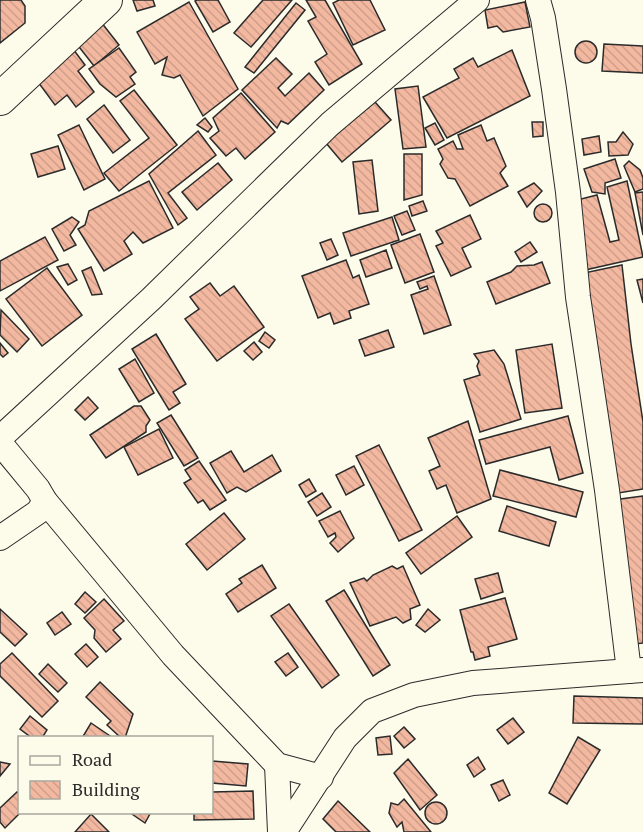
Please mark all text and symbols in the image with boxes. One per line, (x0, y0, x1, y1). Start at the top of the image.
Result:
legend (18, 736, 213, 814)
text: Road (72, 747, 112, 771)
text: Building (72, 777, 140, 801)

